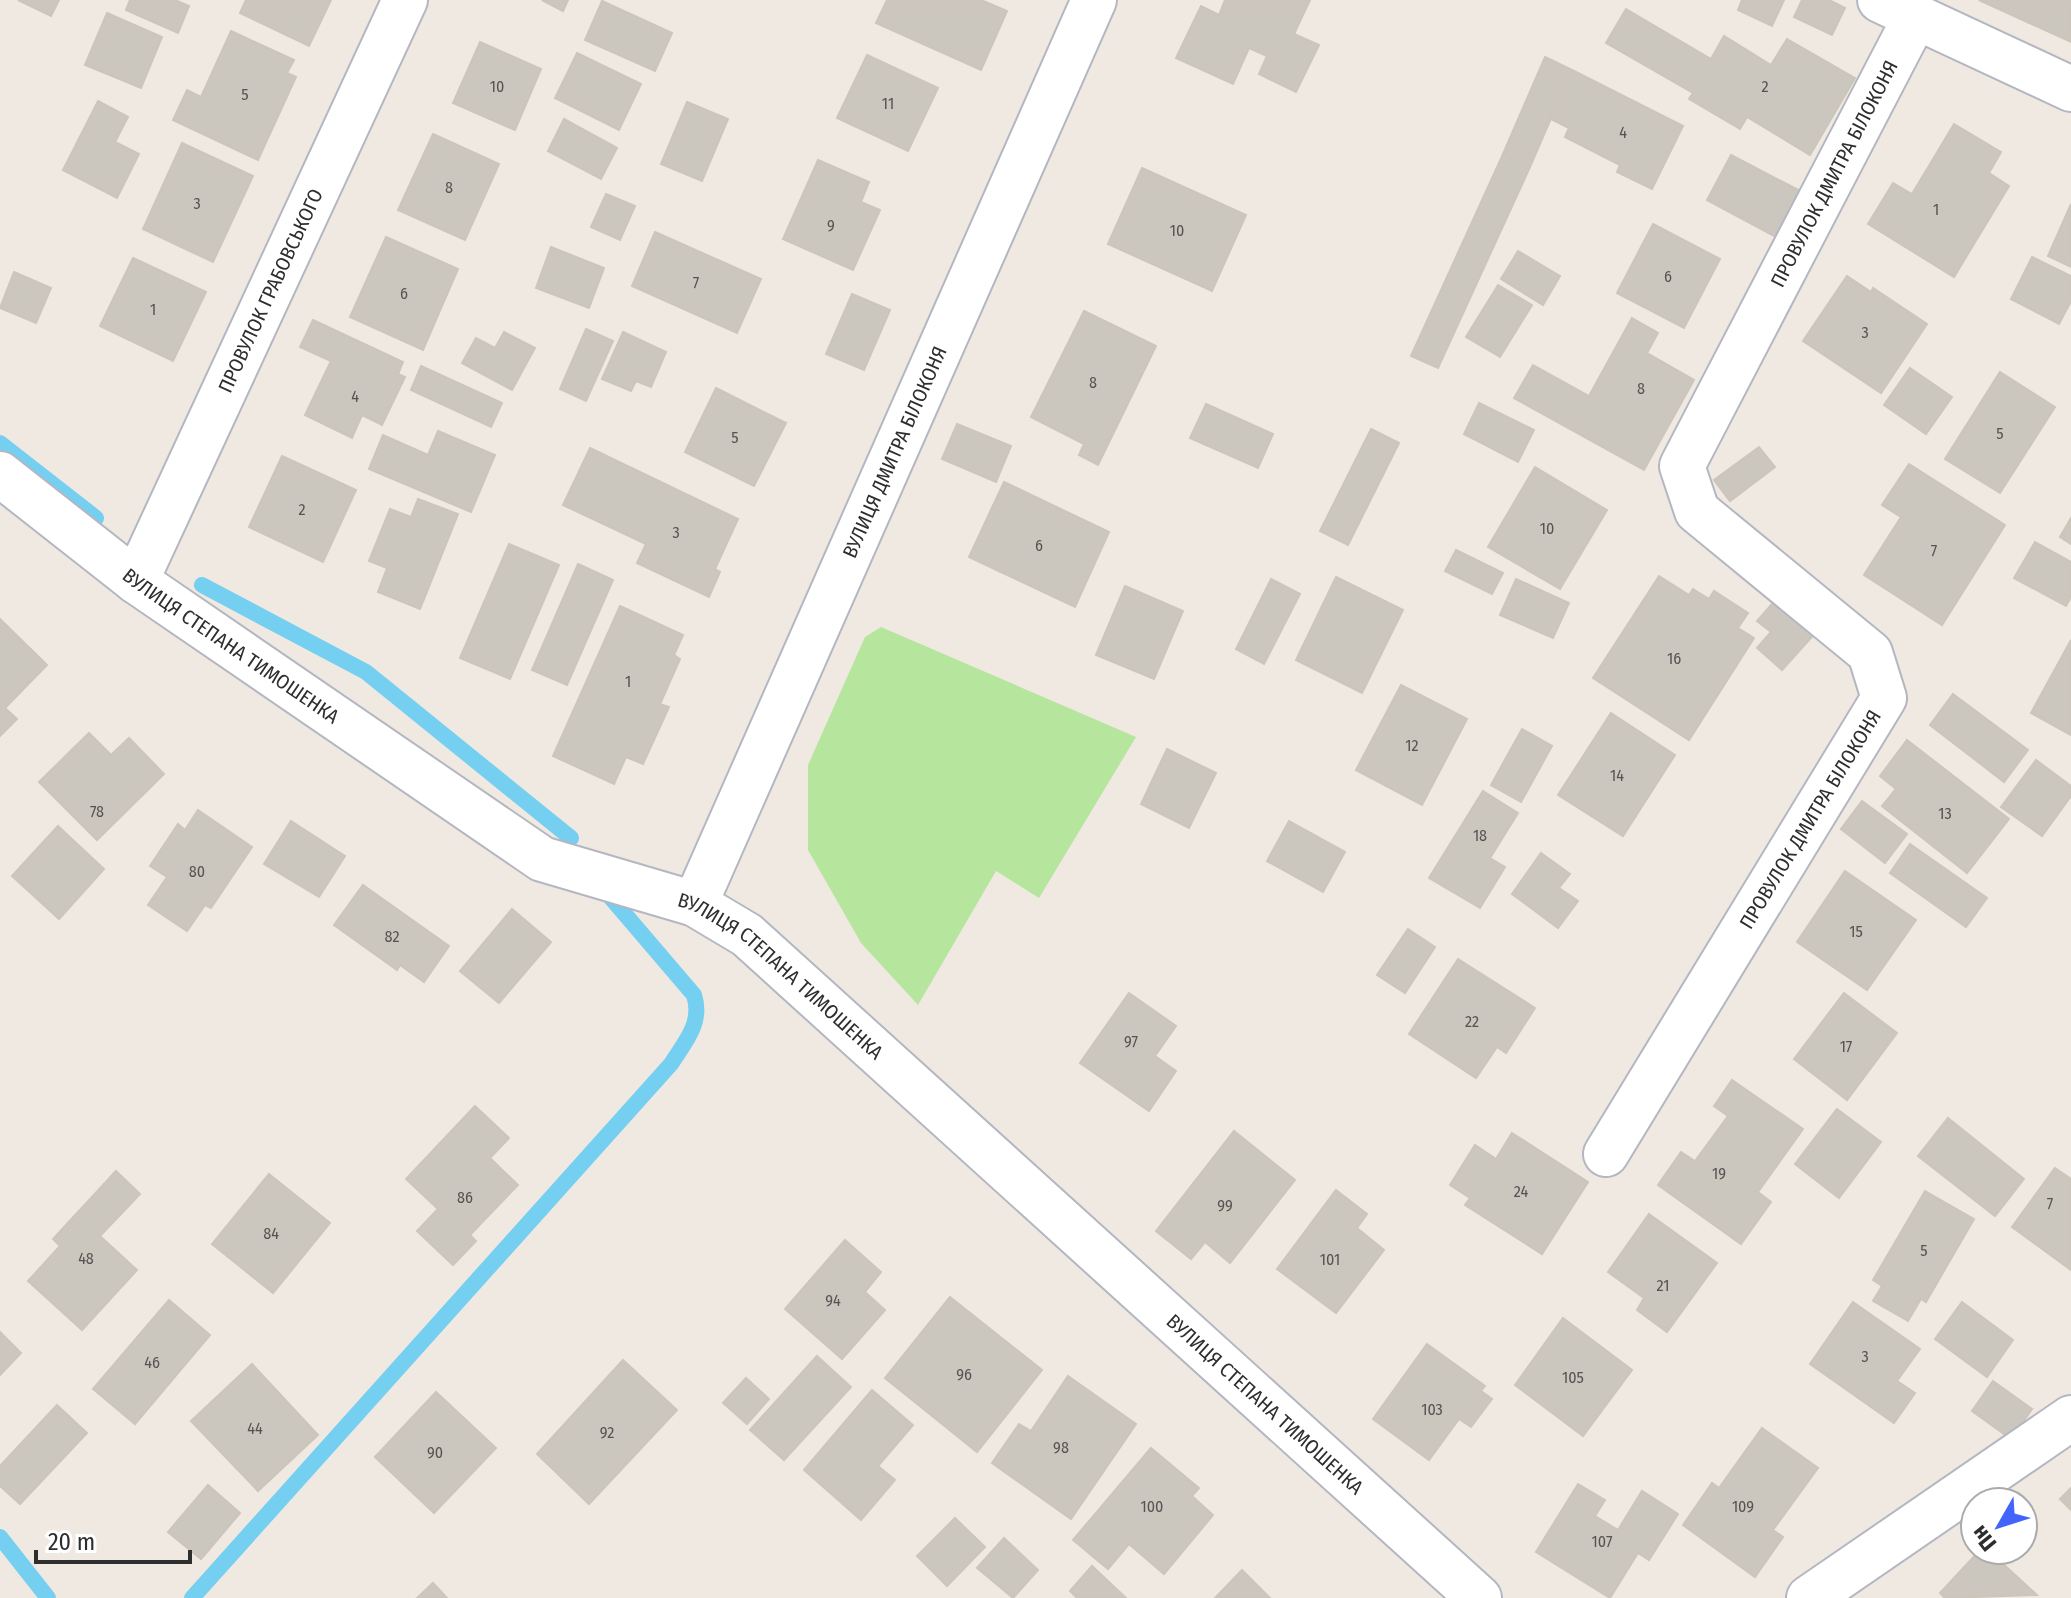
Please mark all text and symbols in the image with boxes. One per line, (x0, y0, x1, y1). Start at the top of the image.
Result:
street label: ПРОВУЛОК ДМИТРА БІЛОКОНЯ (1765, 56, 1903, 291)
house number: 10 (490, 77, 504, 96)
house number: 2 (1761, 77, 1769, 96)
house number: 5 (241, 85, 249, 104)
house number: 11 (882, 94, 894, 113)
house number: 4 (1619, 123, 1627, 142)
house number: 8 (445, 178, 453, 197)
street label: ПРОВУЛОК ГРАБОВСЬКОГО (213, 185, 328, 396)
house number: 3 (193, 194, 201, 213)
house number: 1 (1933, 200, 1939, 219)
house number: 9 (827, 216, 835, 235)
house number: 10 (1170, 221, 1184, 240)
house number: 6 (1664, 267, 1672, 286)
house number: 7 (693, 273, 700, 292)
house number: 6 (400, 284, 408, 303)
house number: 1 (150, 300, 156, 319)
house number: 3 (1861, 323, 1869, 342)
street label: ВУЛИЦЯ ДМИТРА БІЛОКОНЯ (837, 343, 952, 562)
house number: 8 (1089, 373, 1097, 392)
house number: 8 (1637, 379, 1645, 398)
house number: 4 (351, 387, 359, 406)
house number: 5 (1996, 424, 2004, 443)
house number: 5 (731, 428, 739, 447)
house number: 2 (298, 500, 306, 519)
house number: 10 (1540, 519, 1554, 538)
house number: 3 (672, 523, 680, 542)
house number: 6 (1035, 536, 1043, 555)
house number: 7 (1931, 541, 1938, 560)
street label: ВУЛИЦЯ СТЕПАНА ТИМОШЕНКА (118, 563, 344, 729)
house number: 16 (1667, 649, 1681, 668)
house number: 1 (625, 672, 631, 691)
street label: ПРОВУЛОК ДМИТРА БІЛОКОНЯ (1734, 705, 1886, 933)
house number: 12 (1405, 736, 1419, 755)
house number: 14 (1610, 766, 1624, 785)
house number: 78 (90, 802, 104, 821)
house number: 13 (1938, 804, 1952, 823)
house number: 18 (1473, 826, 1487, 845)
house number: 80 (189, 862, 205, 881)
street label: ВУЛИЦЯ СТЕПАНА ТИМОШЕНКА (675, 888, 888, 1065)
house number: 15 (1849, 922, 1863, 941)
house number: 82 (385, 927, 399, 946)
house number: 22 (1465, 1012, 1479, 1031)
house number: 97 (1124, 1032, 1139, 1051)
house number: 17 (1840, 1037, 1853, 1056)
house number: 19 (1712, 1164, 1726, 1183)
house number: 24 (1514, 1182, 1528, 1201)
house number: 86 (457, 1188, 473, 1207)
house number: 7 (2047, 1194, 2054, 1213)
house number: 99 (1217, 1196, 1233, 1215)
house number: 84 (263, 1224, 279, 1243)
house number: 5 (1920, 1241, 1928, 1260)
house number: 48 (78, 1249, 94, 1268)
house number: 101 (1320, 1250, 1340, 1269)
house number: 21 (1657, 1276, 1669, 1295)
house number: 94 (825, 1291, 841, 1310)
street label: ВУЛИЦЯ СТЕПАНА ТИМОШЕНКА (1162, 1309, 1369, 1500)
house number: 3 (1861, 1347, 1869, 1366)
house number: 46 (144, 1353, 160, 1372)
house number: 96 (956, 1365, 972, 1384)
house number: 105 (1562, 1368, 1584, 1387)
house number: 103 (1421, 1400, 1443, 1419)
house number: 44 (247, 1419, 263, 1438)
house number: 92 (600, 1423, 614, 1442)
house number: 98 (1053, 1438, 1069, 1457)
house number: 90 (427, 1443, 443, 1462)
north arrow (1959, 1486, 2039, 1566)
house number: 100 (1141, 1497, 1163, 1516)
house number: 109 (1732, 1497, 1754, 1516)
scale bar (36, 1514, 190, 1564)
text: Пн (1966, 1520, 2002, 1556)
text: 20 m (48, 1528, 95, 1556)
house number: 107 (1592, 1532, 1613, 1551)

